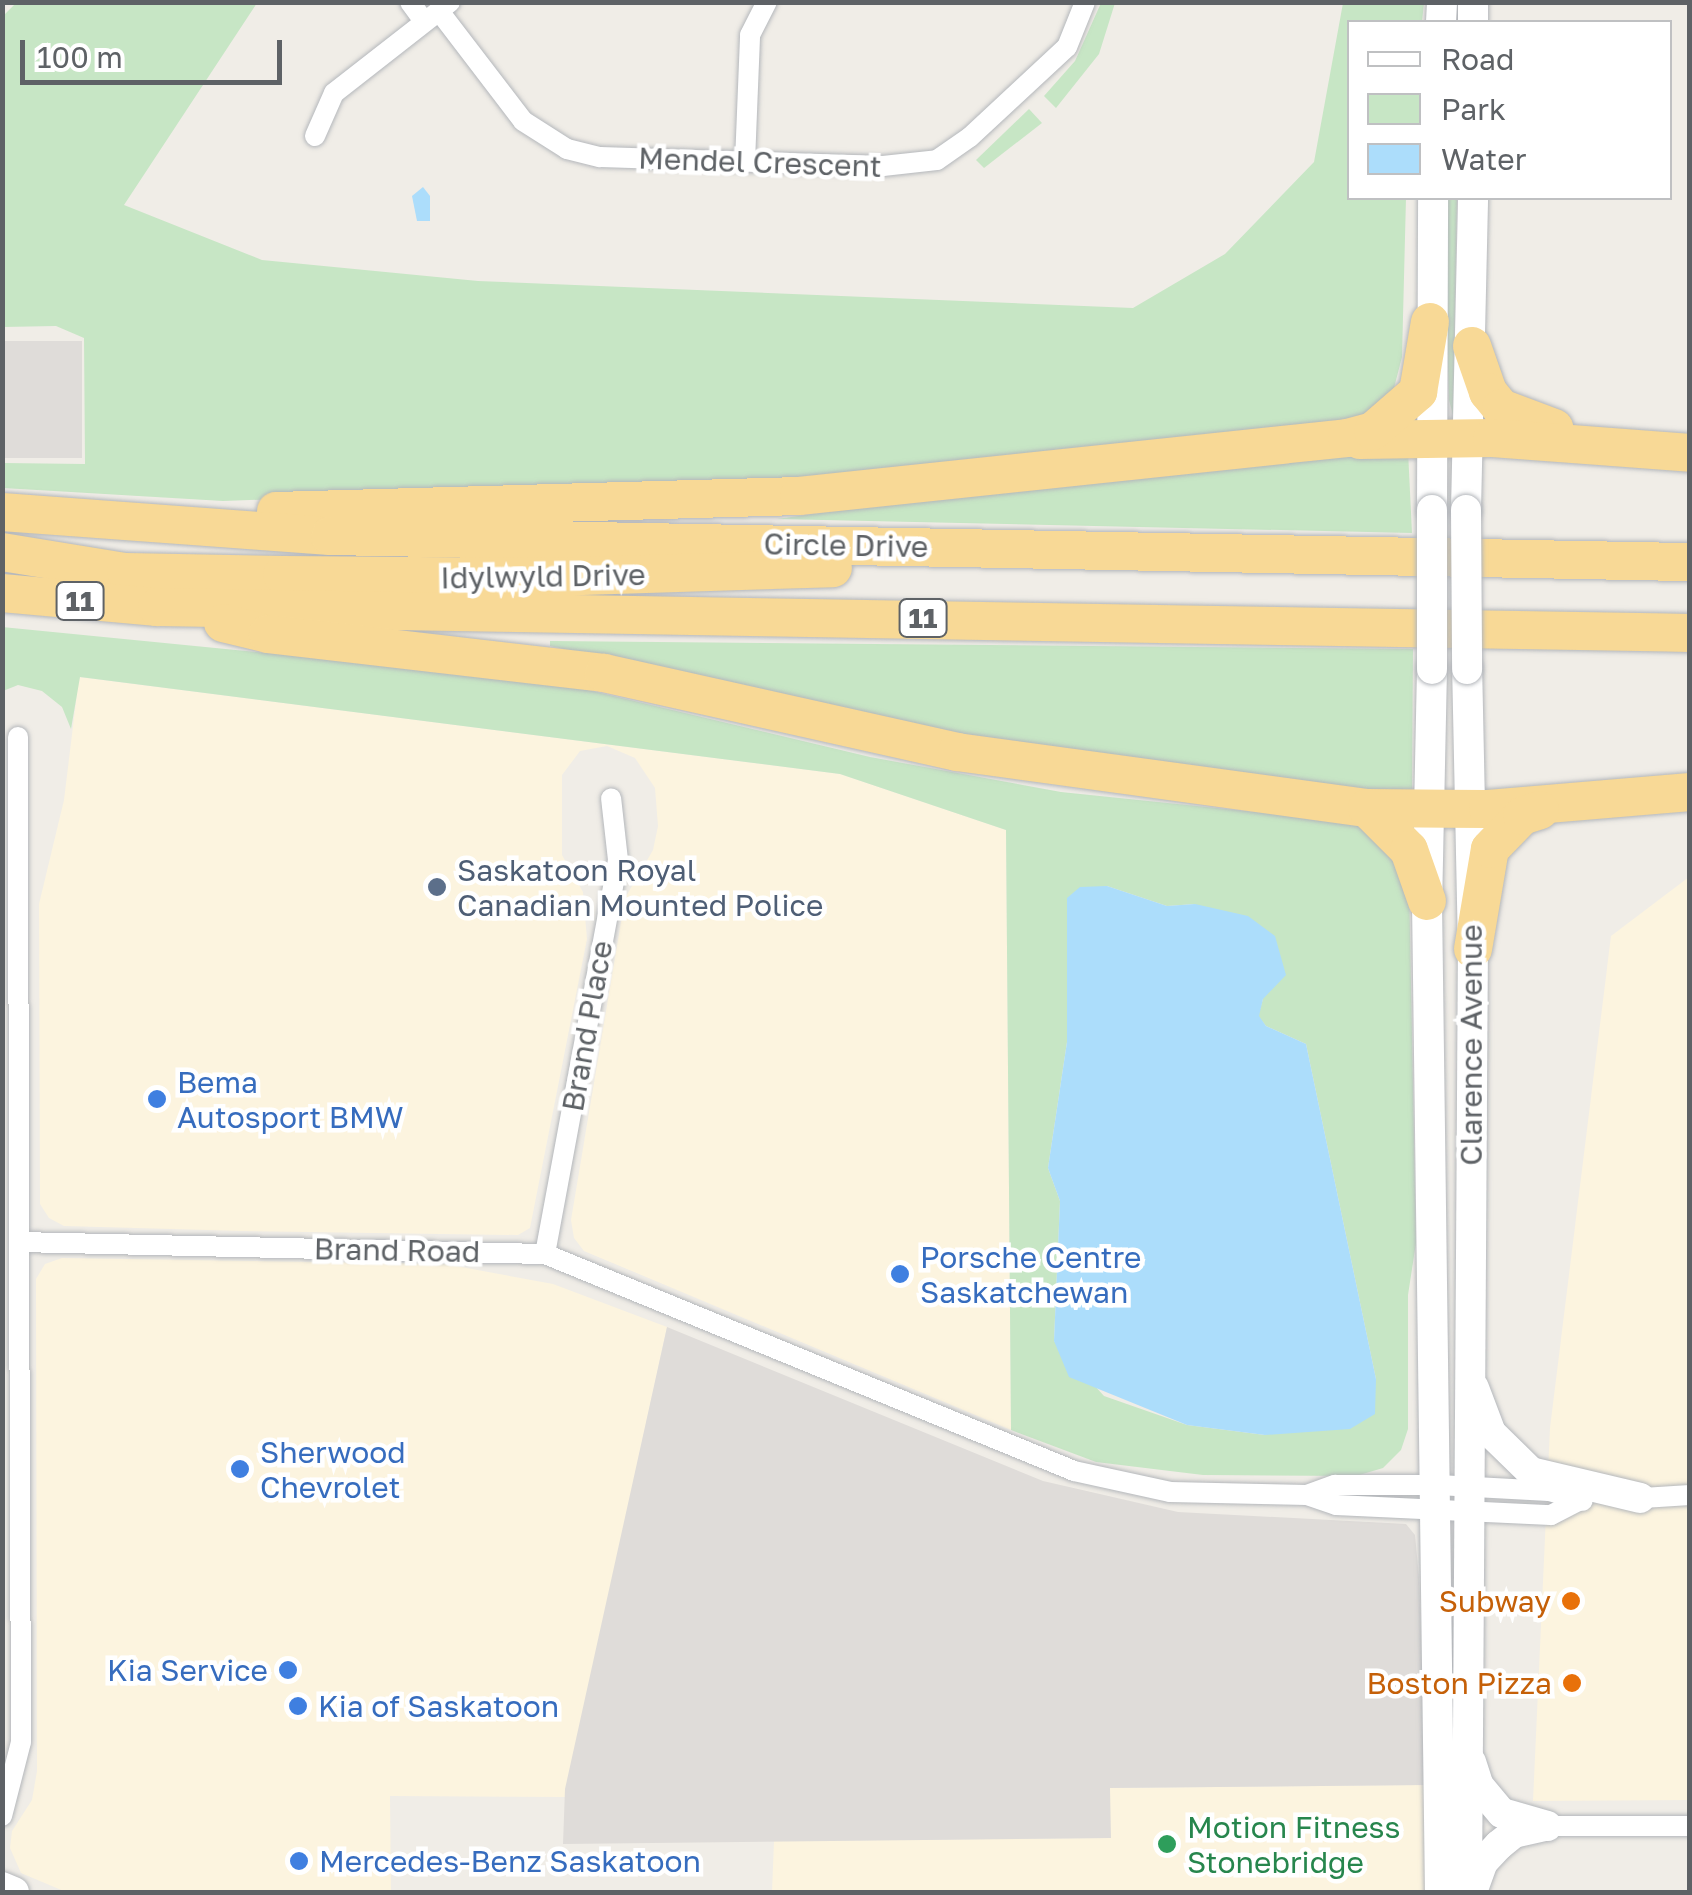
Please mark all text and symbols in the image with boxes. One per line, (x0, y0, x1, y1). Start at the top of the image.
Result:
scale bar (25, 20, 288, 82)
legend (1347, 20, 1672, 200)
text: 100 m (37, 39, 123, 75)
text: Road (1441, 41, 1515, 77)
text: Park (1441, 91, 1506, 127)
street label: Mendel Crescent (638, 140, 882, 184)
text: Water (1441, 141, 1526, 177)
street label: Circle Drive (763, 526, 929, 564)
street label: Idylwyld Drive (440, 556, 646, 596)
road number: 11 (55, 578, 105, 624)
road number: 11 (898, 595, 948, 641)
place label: Saskatoon Royal Canadian Mounted Police (457, 852, 823, 922)
marker: Saskatoon Royal Canadian Mounted Police (426, 876, 448, 898)
street label: Clarence Avenue (1453, 924, 1489, 1166)
street label: Brand Place (554, 938, 620, 1114)
place label: Bema Autosport BMW (177, 1064, 403, 1134)
marker: Bema Autosport BMW (146, 1088, 168, 1110)
street label: Brand Road (314, 1231, 480, 1269)
place label: Porsche Centre Saskatchewan (920, 1239, 1141, 1310)
marker: Porsche Centre Saskatchewan (889, 1263, 911, 1285)
place label: Sherwood Chevrolet (260, 1434, 406, 1504)
marker: Sherwood Chevrolet (229, 1458, 251, 1480)
place label: Subway (1439, 1583, 1551, 1619)
marker: Subway (1560, 1590, 1582, 1612)
place label: Kia Service (107, 1652, 268, 1688)
marker: Kia Service (277, 1659, 299, 1681)
place label: Boston Pizza (1367, 1665, 1552, 1701)
marker: Boston Pizza (1561, 1672, 1583, 1694)
place label: Kia of Saskatoon (318, 1688, 559, 1724)
marker: Kia of Saskatoon (287, 1695, 309, 1717)
place label: Motion Fitness Stonebridge (1187, 1809, 1400, 1880)
marker: Motion Fitness Stonebridge (1156, 1833, 1178, 1855)
place label: Mercedes-Benz Saskatoon (319, 1843, 701, 1879)
marker: Mercedes-Benz Saskatoon (288, 1850, 310, 1872)

